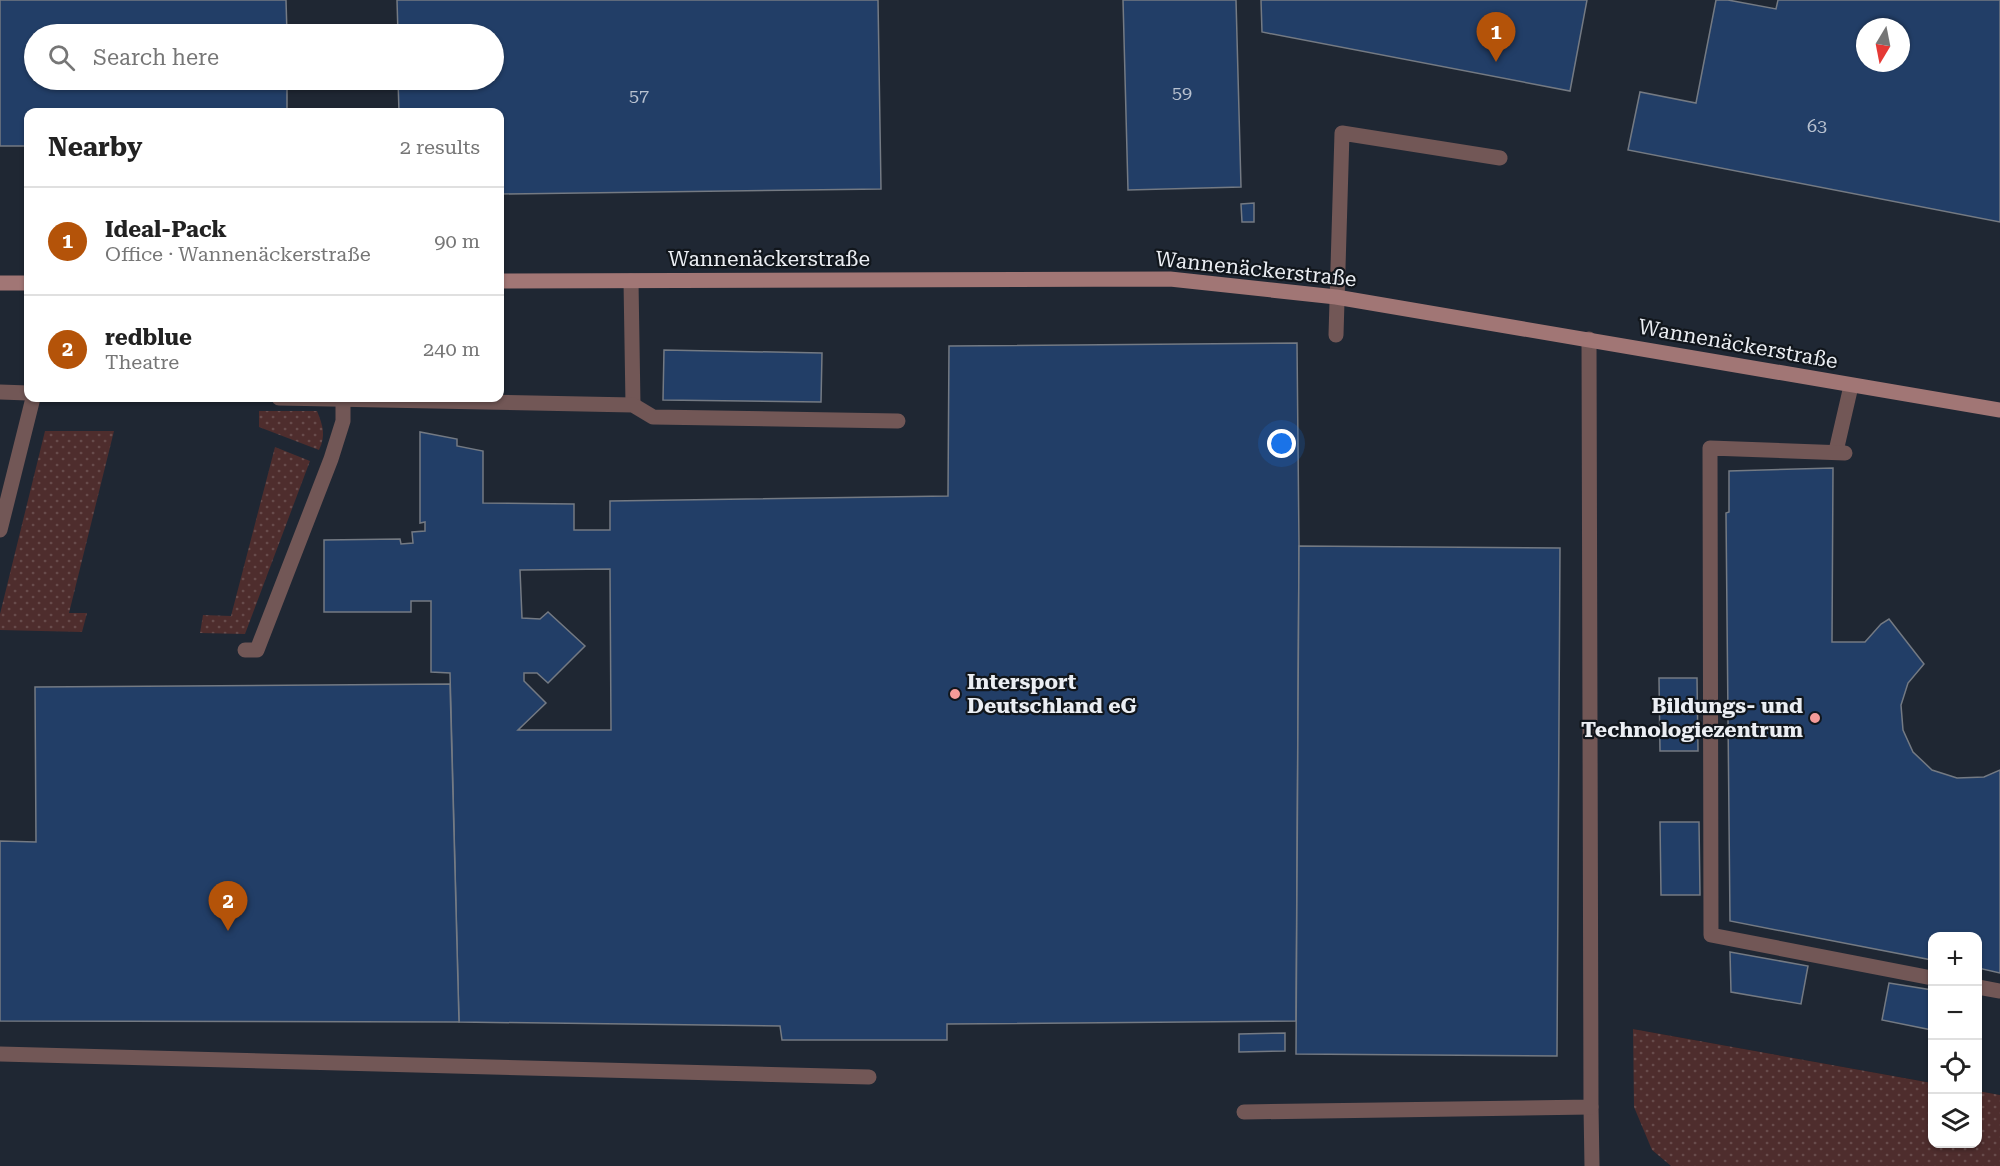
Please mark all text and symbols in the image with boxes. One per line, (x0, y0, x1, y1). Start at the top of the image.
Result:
pin: 1 (1476, 13, 1516, 62)
north arrow (1856, 18, 1910, 72)
search box (24, 24, 504, 90)
icon: search (45, 41, 78, 74)
text: Search here (93, 45, 219, 70)
house number: 59 (1172, 82, 1192, 103)
house number: 57 (629, 85, 649, 106)
house number: 63 (1807, 115, 1827, 136)
text: Nearby (48, 132, 142, 162)
text: 2 results (400, 135, 480, 159)
text: Ideal-Pack (105, 217, 227, 242)
text: 1 (62, 229, 73, 253)
text: 90 m (434, 229, 480, 253)
text: Office · Wannenäckerstraße (105, 242, 371, 266)
street label: Wannenäckerstraße (668, 247, 870, 271)
street label: Wannenäckerstraße (1154, 247, 1358, 291)
street label: Wannenäckerstraße (1636, 315, 1840, 373)
text: redblue (105, 325, 192, 350)
text: 2 (62, 337, 73, 361)
text: 240 m (423, 337, 480, 361)
text: Theatre (105, 350, 179, 374)
your location (1267, 429, 1296, 458)
place label: Intersport Deutschland eG (967, 670, 1137, 718)
marker: Intersport Deutschland eG (948, 687, 962, 701)
place label: Bildungs- und Technologiezentrum (1581, 694, 1803, 742)
marker: Bildungs- und Technologiezentrum (1808, 711, 1822, 725)
pin: 2 (208, 882, 248, 931)
map controls (1928, 932, 1982, 1148)
button: + (1928, 932, 1982, 986)
button: − (1928, 986, 1982, 1040)
button: locate (1928, 1040, 1982, 1094)
button: layers (1928, 1094, 1982, 1148)

